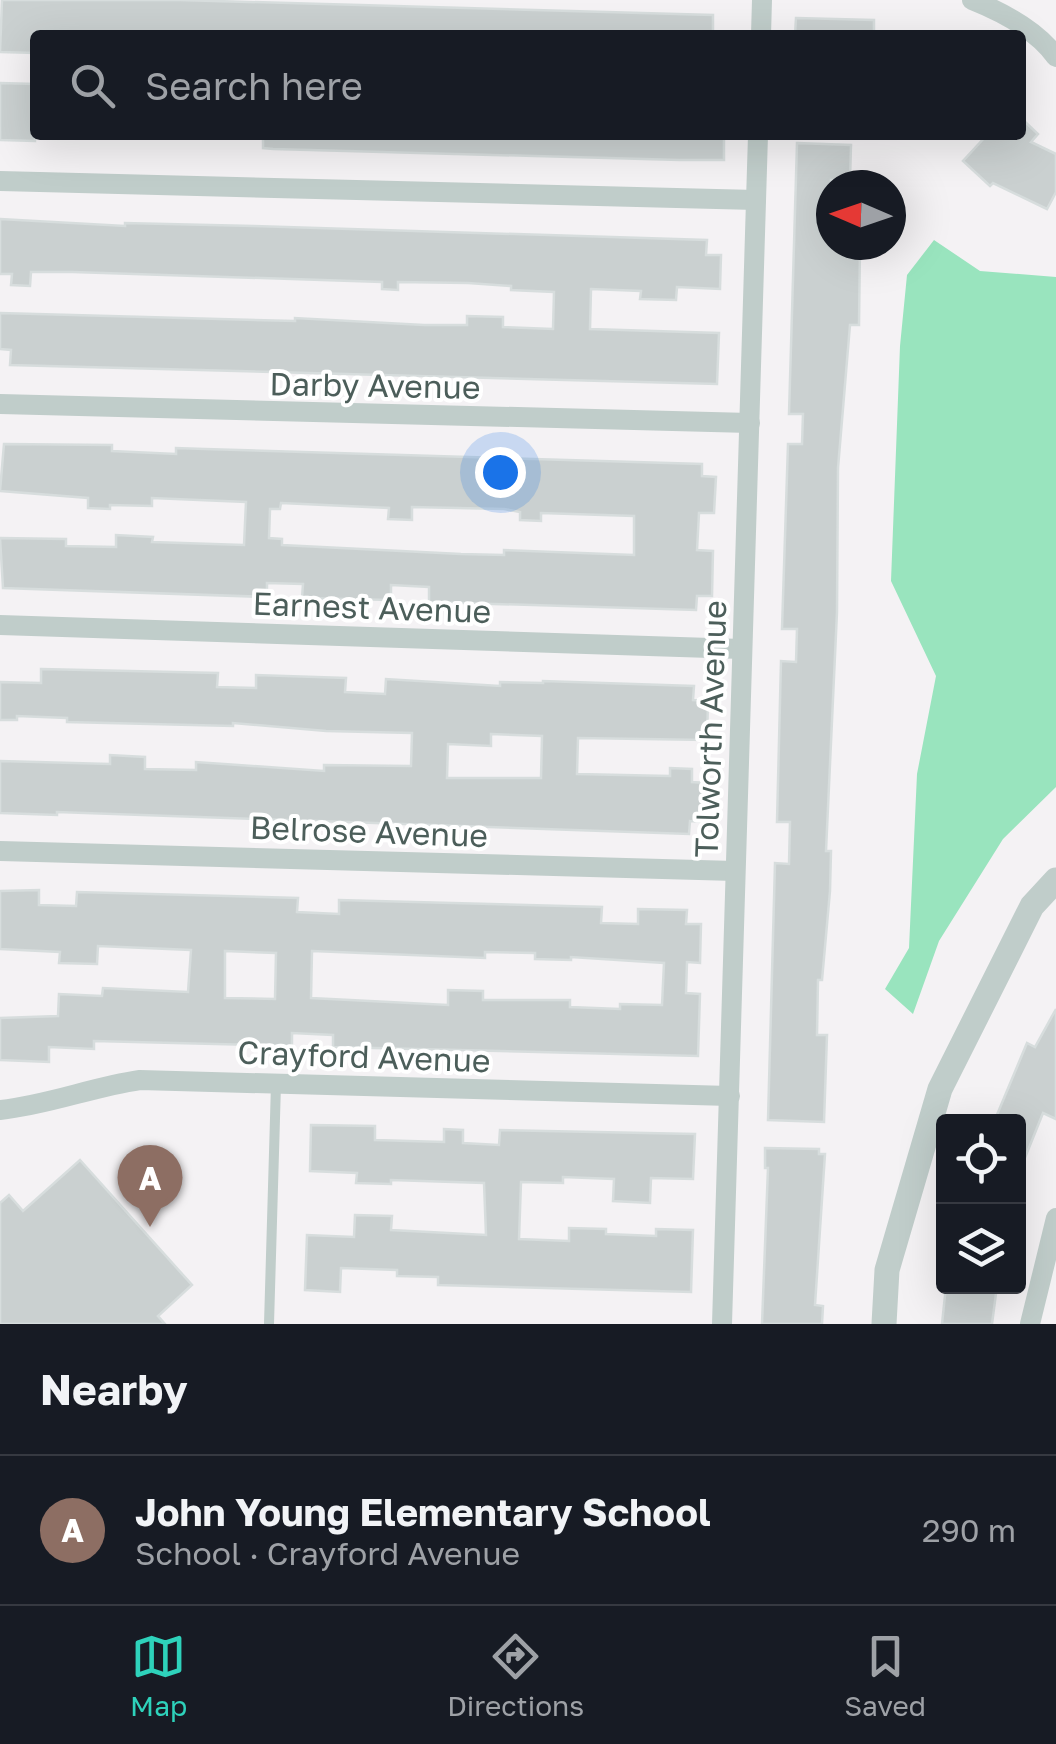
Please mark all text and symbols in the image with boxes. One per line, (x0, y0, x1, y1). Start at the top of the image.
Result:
search box (30, 30, 1026, 140)
icon: search (65, 58, 120, 113)
text: Search here (145, 63, 363, 108)
north arrow (816, 170, 906, 260)
street label: Darby Avenue (269, 364, 481, 406)
your location (475, 447, 526, 498)
street label: Earnest Avenue (252, 584, 492, 630)
street label: Tolworth Avenue (687, 600, 733, 858)
street label: Belrose Avenue (249, 808, 489, 854)
street label: Crayford Avenue (237, 1033, 491, 1079)
map controls (936, 1114, 1026, 1294)
button: locate (936, 1114, 1026, 1204)
pin: A (118, 1144, 182, 1227)
button: layers (936, 1204, 1026, 1294)
text: Nearby (40, 1364, 188, 1414)
text: John Young Elementary School (135, 1489, 711, 1534)
text: A (61, 1511, 84, 1549)
text: 290 m (922, 1511, 1016, 1549)
text: School · Crayford Avenue (135, 1534, 520, 1572)
tab: Map (130, 1629, 187, 1722)
tab: Directions (447, 1629, 584, 1722)
tab: Saved (844, 1629, 926, 1722)

